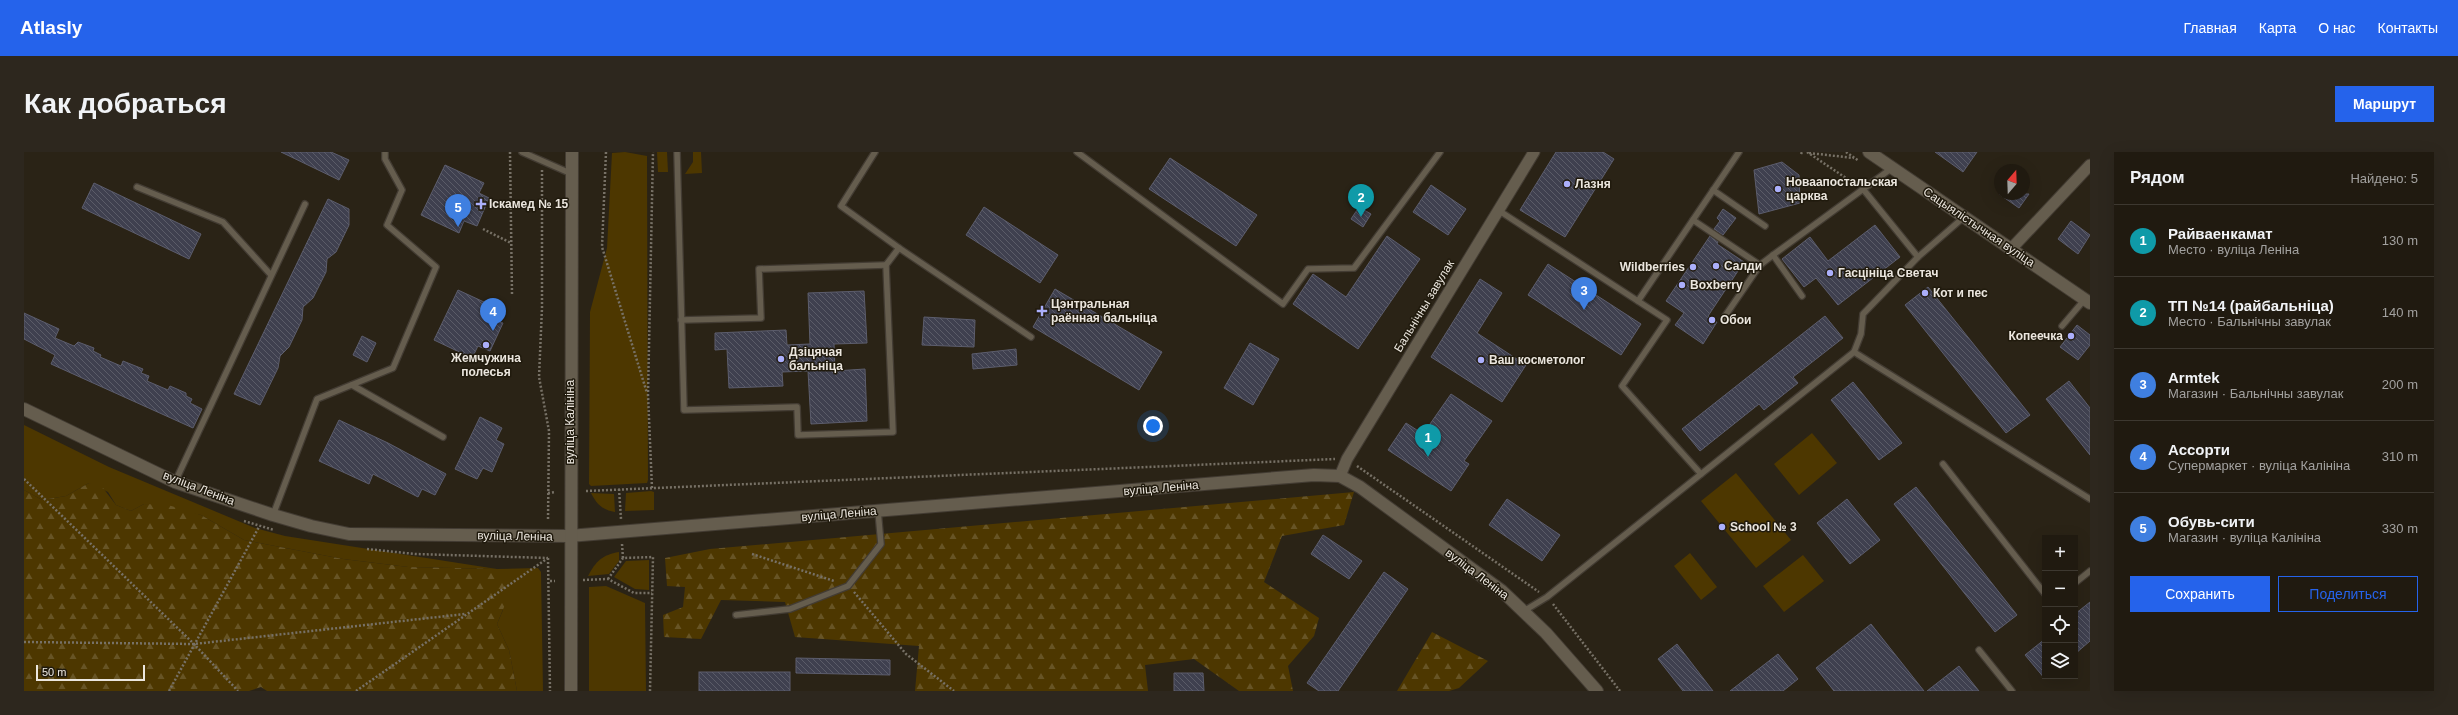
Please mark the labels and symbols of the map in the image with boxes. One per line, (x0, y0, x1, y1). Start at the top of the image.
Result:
north arrow (1994, 164, 2030, 200)
place label: Новаапостальская царква (1786, 175, 1898, 203)
place label: Лазня (1575, 177, 1611, 191)
marker: Лазня (1562, 179, 1572, 189)
pin: 2 (1348, 184, 1374, 217)
marker: Новаапостальская царква (1773, 184, 1783, 194)
street label: Сацыялістычная вуліца (1920, 184, 2038, 270)
pin: 5 (445, 194, 471, 227)
place label: Іскамед № 15 (489, 197, 569, 211)
marker: Іскамед № 15 (476, 199, 486, 209)
street label: Бальнічны завулак (1391, 257, 1457, 355)
place label: Салди (1724, 259, 1762, 273)
place label: Wildberries (1620, 260, 1685, 274)
marker: Салди (1711, 261, 1721, 271)
marker: Wildberries (1688, 262, 1698, 272)
place label: Гасцініца Светач (1838, 266, 1938, 280)
marker: Гасцініца Светач (1825, 268, 1835, 278)
pin: 3 (1571, 277, 1597, 310)
place label: Boxberry (1690, 278, 1743, 292)
marker: Boxberry (1677, 280, 1687, 290)
place label: Кот и пес (1933, 286, 1988, 300)
marker: Кот и пес (1920, 288, 1930, 298)
place label: Цэнтральная раённая бальніца (1051, 297, 1157, 325)
pin: 4 (480, 298, 506, 331)
marker: Цэнтральная раённая бальніца (1036, 305, 1048, 317)
place label: Обои (1720, 313, 1751, 327)
marker: Обои (1707, 315, 1717, 325)
place label: Копеечка (2008, 329, 2063, 343)
marker: Копеечка (2066, 331, 2076, 341)
marker: Жемчужина полесья (481, 340, 491, 350)
place label: Дзіцячая бальніца (789, 345, 843, 373)
place label: Жемчужина полесья (450, 351, 521, 379)
place label: Ваш косметолог (1489, 353, 1585, 367)
marker: Дзіцячая бальніца (776, 354, 786, 364)
marker: Ваш косметолог (1476, 355, 1486, 365)
street label: вуліца Калініна (563, 380, 577, 464)
your location (1143, 416, 1163, 436)
pin: 1 (1415, 424, 1441, 457)
street label: вуліца Леніна (161, 468, 237, 508)
street label: вуліца Леніна (1123, 478, 1200, 498)
street label: вуліца Леніна (801, 504, 878, 524)
place label: School № 3 (1730, 520, 1797, 534)
marker: School № 3 (1717, 522, 1727, 532)
street label: вуліца Леніна (477, 528, 553, 544)
street label: вуліца Леніна (1443, 546, 1512, 603)
scale bar (36, 663, 145, 682)

